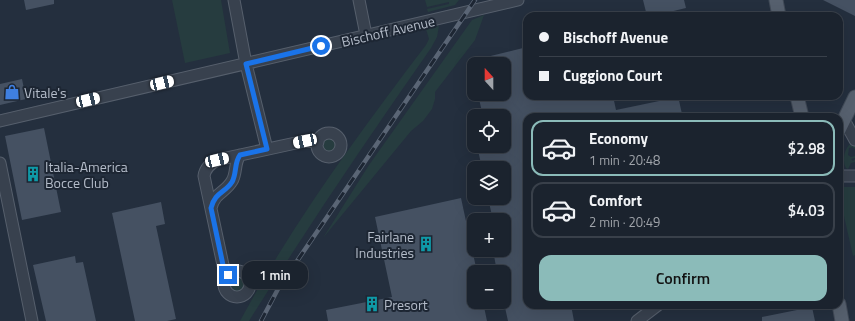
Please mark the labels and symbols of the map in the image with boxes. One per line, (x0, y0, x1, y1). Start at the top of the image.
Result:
street label: Bischoff Avenue (339, 10, 437, 52)
route start (312, 37, 330, 55)
north arrow (467, 57, 511, 101)
car (149, 74, 175, 92)
place label: Vitale's (24, 82, 67, 103)
shop icon: Vitale's (3, 83, 21, 101)
car (75, 91, 101, 109)
car (292, 133, 318, 149)
car (204, 151, 230, 169)
place label: Italia-America Bocce Club (45, 156, 128, 193)
building icon: Italia-America Bocce Club (24, 165, 42, 183)
place label: Fairlane Industries (355, 226, 414, 263)
building icon: Fairlane Industries (417, 235, 435, 253)
callout: 1 min (242, 261, 308, 289)
route end (219, 266, 237, 284)
place label: Presort (384, 294, 428, 315)
building icon: Presort (363, 295, 381, 313)

